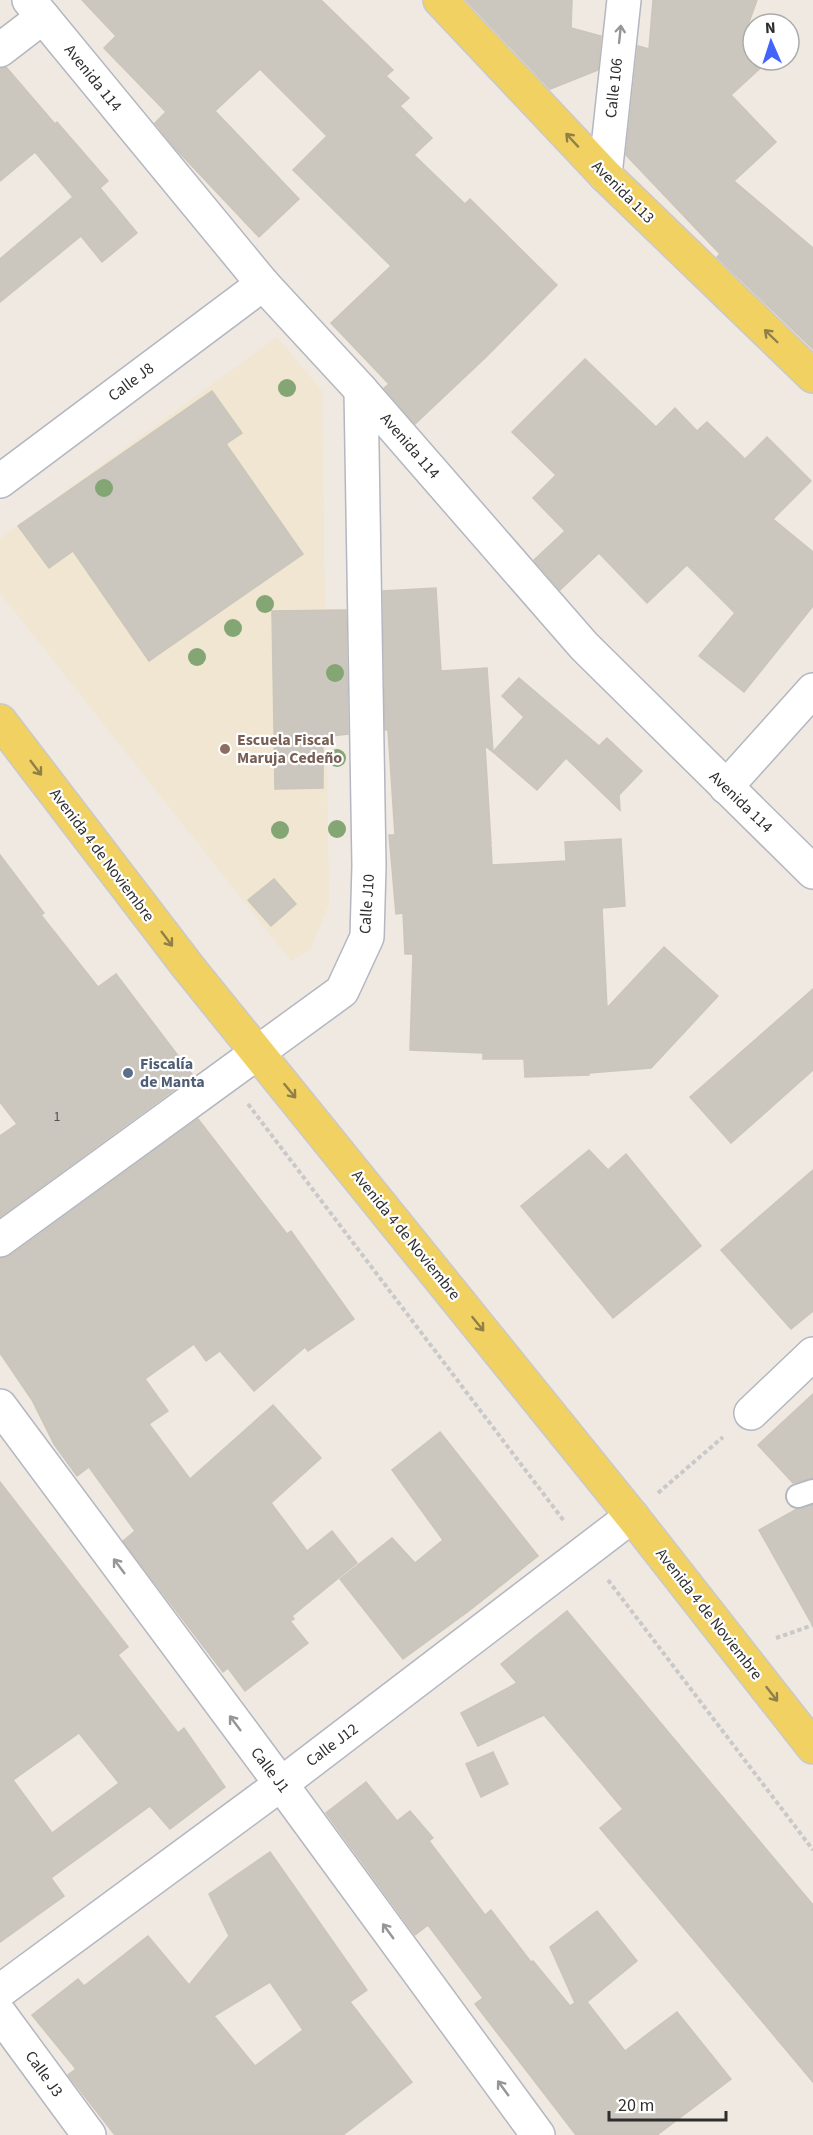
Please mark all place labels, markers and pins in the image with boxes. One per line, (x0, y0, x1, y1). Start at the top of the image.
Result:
place label: Escuela Fiscal Maruja Cedeño (237, 729, 342, 769)
marker: Escuela Fiscal Maruja Cedeño (218, 742, 232, 756)
place label: Fiscalía de Manta (140, 1053, 205, 1093)
marker: Fiscalía de Manta (121, 1066, 135, 1080)

